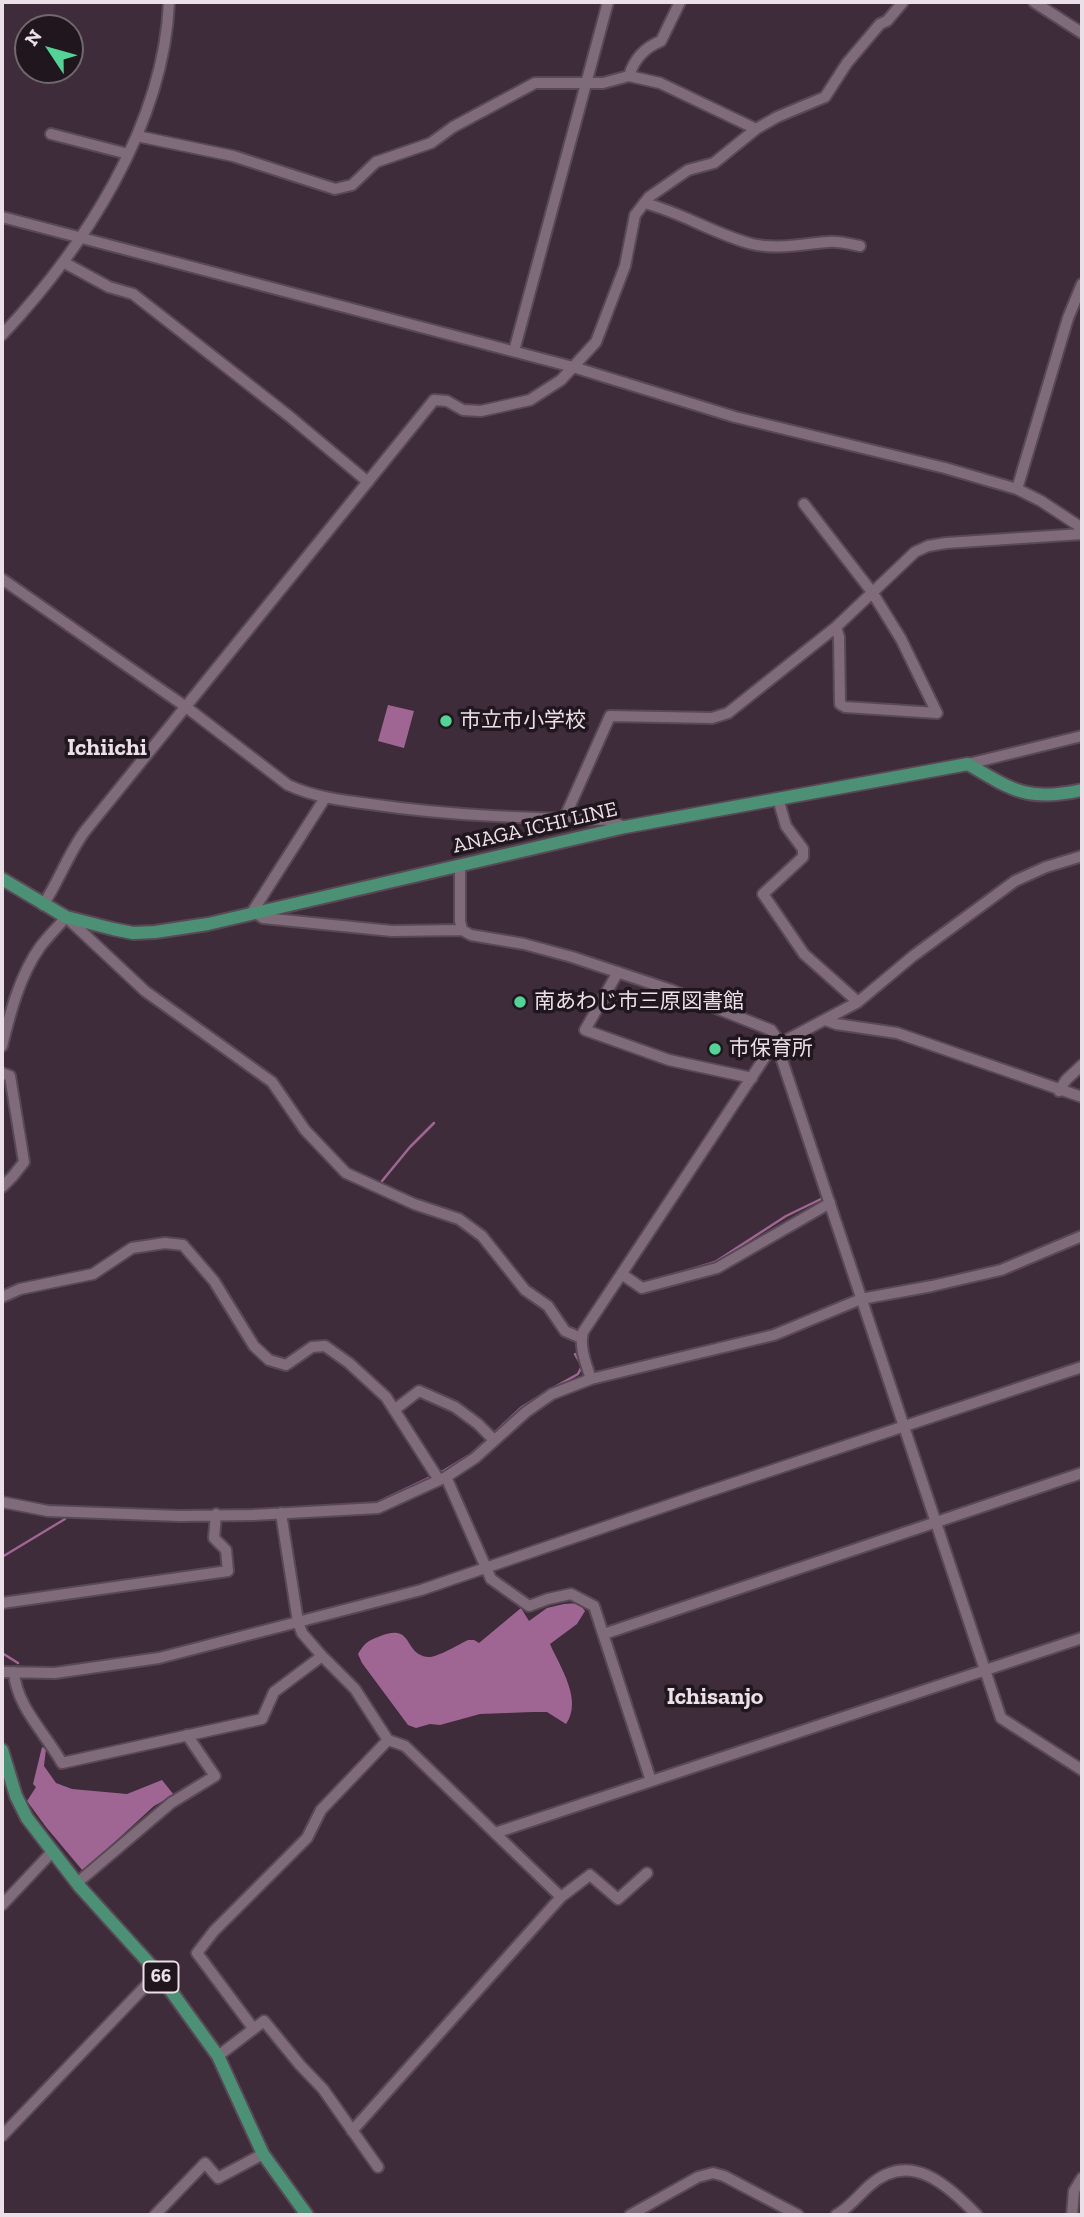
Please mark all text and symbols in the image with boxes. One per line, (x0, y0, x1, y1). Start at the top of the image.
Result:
north arrow (14, 14, 84, 84)
text: N (20, 25, 47, 50)
place label: 市立市小学校 (460, 708, 586, 734)
marker: 市立市小学校 (438, 713, 454, 729)
district label: Ichiichi (67, 734, 147, 762)
street label: ANAGA ICHI LINE (450, 797, 620, 859)
place label: 南あわじ市三原図書館 (534, 989, 744, 1015)
marker: 南あわじ市三原図書館 (512, 994, 528, 1010)
place label: 市保育所 (729, 1036, 813, 1062)
marker: 市保育所 (707, 1041, 723, 1057)
district label: Ichisanjo (667, 1683, 763, 1711)
road number: 66 (144, 1962, 178, 1993)

